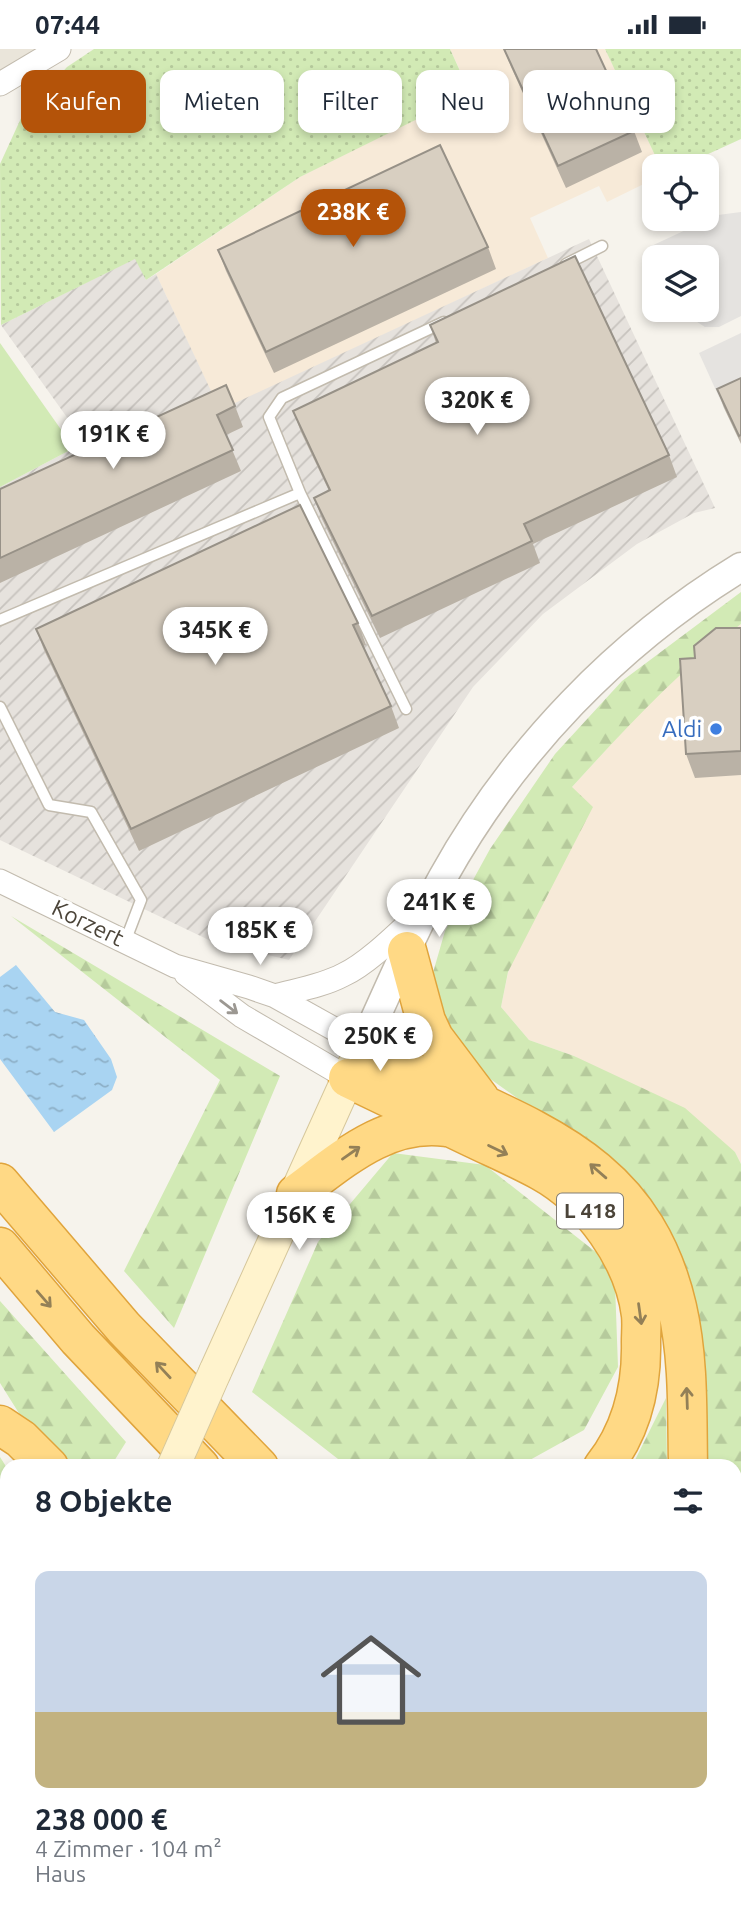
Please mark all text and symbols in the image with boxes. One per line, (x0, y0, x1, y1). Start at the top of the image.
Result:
text: 07:44 (35, 10, 100, 39)
chip: Kaufen (21, 70, 146, 133)
chip: Mieten (160, 70, 284, 133)
chip: Filter (298, 70, 402, 133)
chip: Neu (416, 70, 509, 133)
chip: Wohnung (523, 70, 675, 133)
map controls (642, 154, 719, 322)
button: locate (642, 154, 719, 231)
pin: 238K € (296, 189, 410, 249)
text: 238K € (317, 199, 389, 224)
button: layers (642, 245, 719, 322)
pin: 320K € (420, 377, 534, 437)
text: 320K € (441, 387, 513, 412)
pin: 191K € (56, 411, 170, 471)
text: 191K € (77, 421, 149, 446)
pin: 345K € (158, 607, 272, 667)
text: 345K € (179, 617, 251, 642)
place label: Aldi (662, 716, 702, 741)
marker: Aldi (708, 721, 724, 737)
pin: 241K € (382, 879, 496, 939)
text: 241K € (403, 889, 475, 914)
street label: Korzert (48, 894, 128, 951)
pin: 185K € (203, 907, 317, 967)
text: 185K € (224, 917, 296, 942)
one-way arrow (219, 999, 238, 1014)
pin: 250K € (323, 1013, 437, 1073)
text: 250K € (344, 1023, 416, 1048)
one-way arrow (487, 1144, 508, 1157)
one-way arrow (341, 1146, 360, 1160)
one-way arrow (589, 1163, 607, 1179)
pin: 156K € (242, 1193, 356, 1252)
road number: L 418 (557, 1193, 623, 1229)
text: 156K € (263, 1202, 335, 1227)
one-way arrow (36, 1290, 52, 1308)
one-way arrow (633, 1302, 646, 1325)
one-way arrow (154, 1361, 171, 1378)
one-way arrow (680, 1387, 694, 1410)
icon: filters (669, 1482, 707, 1520)
text: 8 Objekte (35, 1484, 173, 1518)
icon: home (308, 1617, 434, 1743)
text: 238 000 € (35, 1802, 168, 1836)
text: 4 Zimmer · 104 m² (35, 1836, 222, 1861)
text: Haus (35, 1861, 86, 1886)

